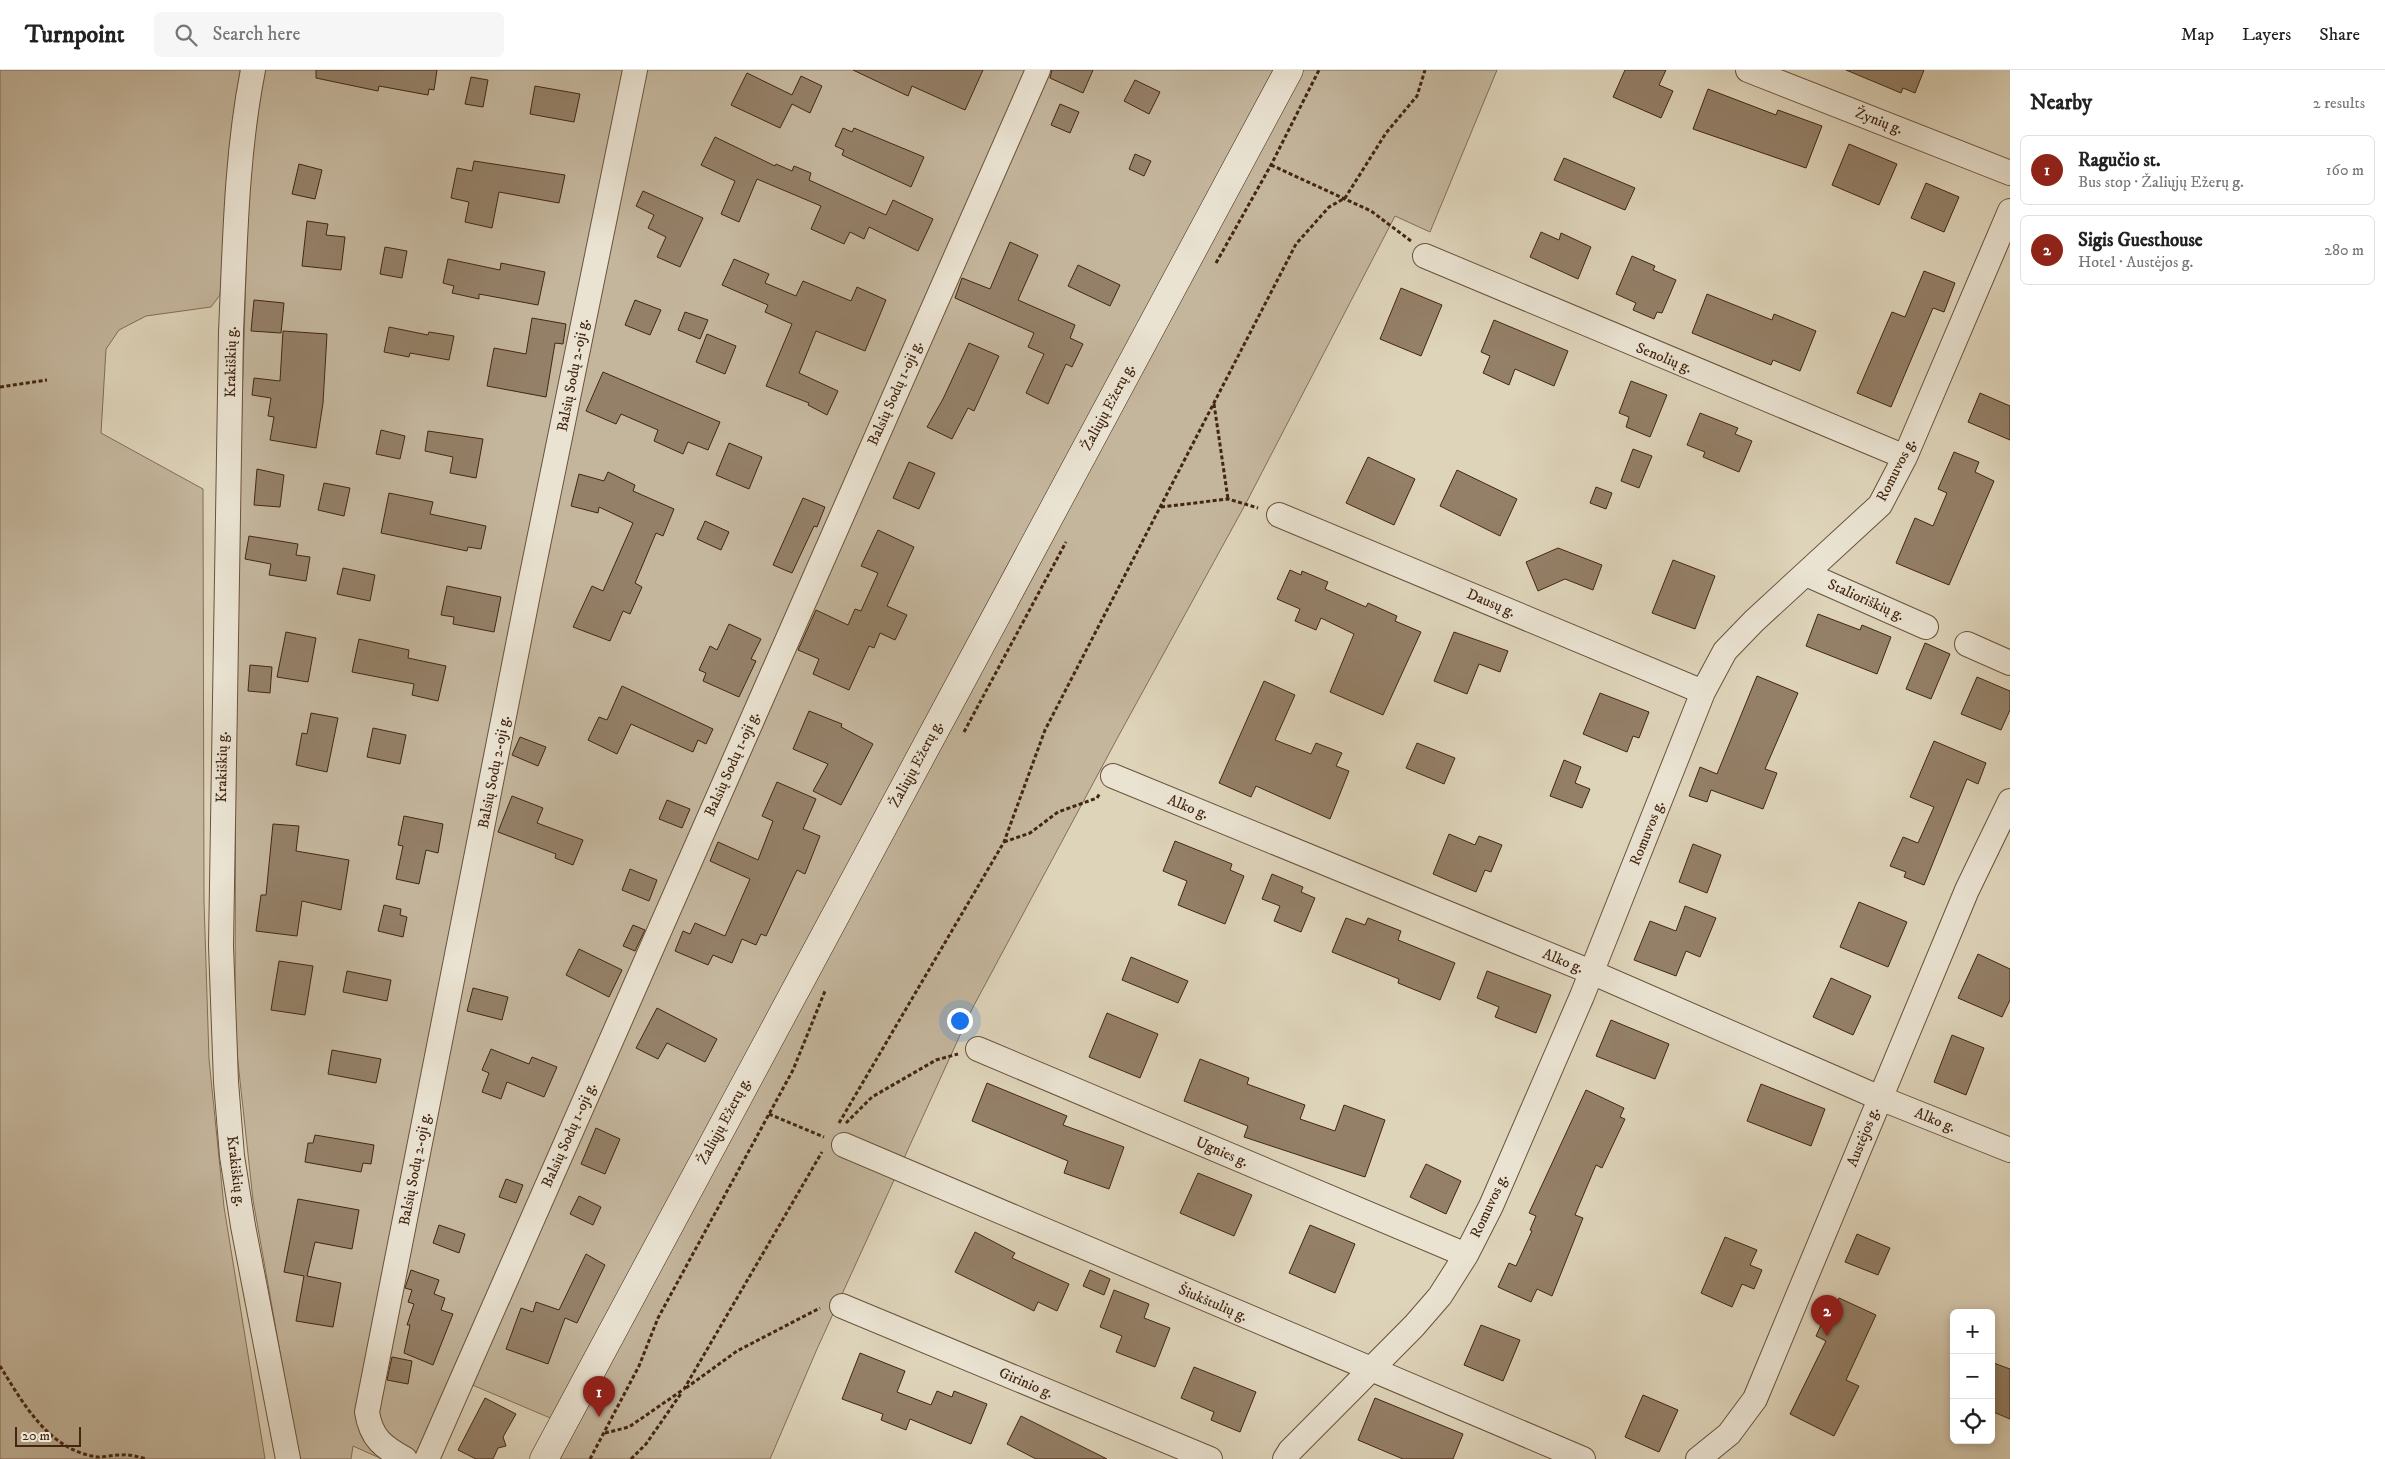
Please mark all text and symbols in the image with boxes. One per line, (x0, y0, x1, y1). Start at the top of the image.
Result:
search box (154, 12, 504, 57)
text: Turnpoint (25, 20, 124, 50)
icon: search (172, 21, 200, 49)
text: Search here (212, 23, 300, 46)
text: Map (2181, 24, 2214, 46)
text: Layers (2242, 24, 2291, 46)
text: Share (2319, 24, 2360, 46)
text: Nearby (2030, 90, 2092, 116)
text: 2 results (2313, 93, 2365, 113)
street label: Žynių g. (1853, 103, 1905, 139)
text: Ragučio st. (2078, 149, 2160, 172)
text: 1 (2044, 160, 2050, 180)
text: 160 m (2326, 160, 2364, 180)
text: Bus stop · Žaliųjų Ežerų g. (2078, 172, 2244, 192)
text: Sigis Guesthouse (2078, 229, 2203, 252)
text: 2 (2043, 240, 2051, 260)
text: 280 m (2324, 240, 2364, 260)
text: Hotel · Austėjos g. (2078, 252, 2193, 272)
street label: Balsių Sodų 2-oji g. (553, 317, 593, 433)
street label: Krakiškių g. (221, 326, 241, 398)
street label: Balsių Sodų 1-oji g. (863, 337, 927, 449)
street label: Senolių g. (1633, 338, 1695, 378)
street label: Žaliųjų Ežerų g. (1077, 360, 1139, 454)
street label: Romuvos g. (1872, 435, 1920, 505)
street label: Stalioriškių g. (1825, 575, 1907, 625)
street label: Dausų g. (1464, 584, 1518, 622)
street label: Balsių Sodų 1-oji g. (700, 708, 764, 820)
street label: Balsių Sodų 2-oji g. (474, 714, 514, 830)
street label: Žaliųjų Ežerų g. (885, 717, 947, 811)
street label: Krakiškių g. (212, 731, 232, 803)
street label: Alko g. (1165, 790, 1211, 824)
street label: Romuvos g. (1625, 798, 1669, 868)
street label: Alko g. (1540, 944, 1586, 978)
your location (947, 1008, 973, 1034)
street label: Žaliųjų Ežerų g. (693, 1074, 755, 1168)
street label: Balsių Sodų 1-oji g. (537, 1079, 601, 1191)
street label: Alko g. (1912, 1103, 1958, 1137)
street label: Austėjos g. (1842, 1104, 1884, 1170)
street label: Balsių Sodų 2-oji g. (395, 1111, 435, 1227)
street label: Ugnies g. (1193, 1132, 1251, 1172)
street label: Krakiškių g. (222, 1134, 250, 1208)
street label: Romuvos g. (1466, 1171, 1512, 1241)
street label: Šiukštulių g. (1176, 1279, 1251, 1326)
pin: 2 (1811, 1295, 1843, 1336)
map controls (1950, 1309, 1995, 1444)
button: + (1950, 1309, 1995, 1354)
button: − (1950, 1354, 1995, 1399)
street label: Girinio g. (996, 1363, 1056, 1403)
pin: 1 (583, 1376, 615, 1417)
button: locate (1950, 1399, 1995, 1444)
scale bar (15, 1424, 81, 1447)
text: 20 m (22, 1427, 50, 1445)

